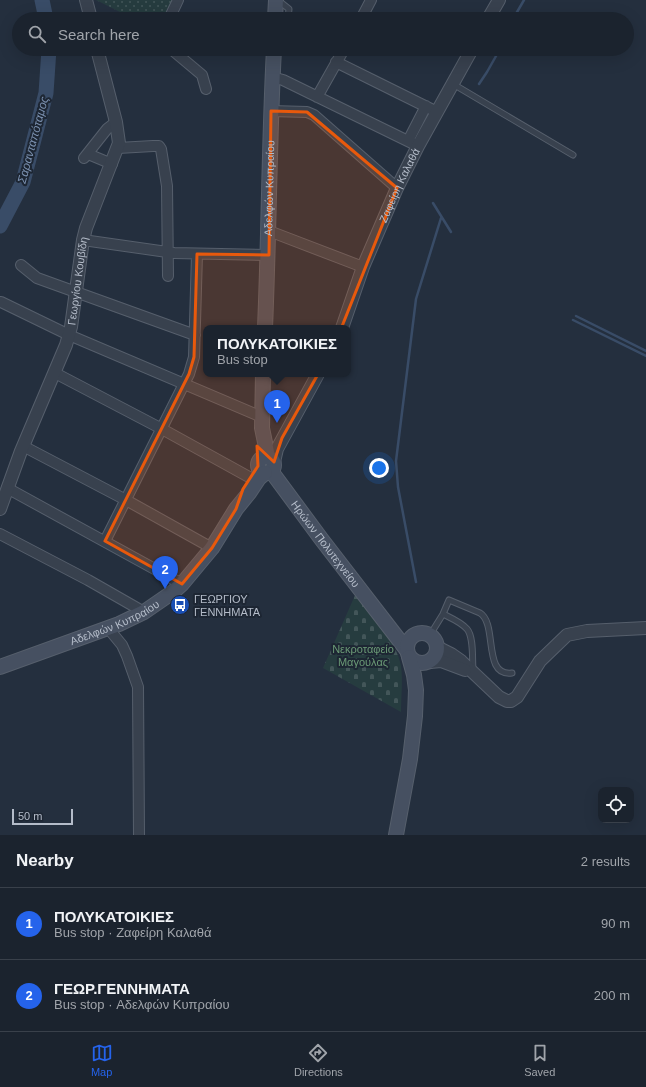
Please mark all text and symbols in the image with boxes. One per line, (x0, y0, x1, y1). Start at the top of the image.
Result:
search box (12, 12, 634, 56)
icon: search (26, 23, 48, 45)
text: Search here (58, 26, 140, 43)
water label: Σαρανταπόταμος (14, 95, 51, 186)
street label: Αδελφών Κυπραίου (262, 140, 276, 236)
street label: Ζαφείρη Καλαθά (377, 145, 422, 224)
street label: Γεωργίου Κουβίδη (65, 235, 90, 326)
popup (203, 325, 351, 377)
text: ΠΟΛΥΚΑΤΟΙΚΙΕΣ (217, 335, 337, 352)
text: Bus stop (217, 352, 268, 367)
pin: 1 (264, 390, 290, 423)
your location (369, 458, 389, 478)
street label: Ηρώων Πολυτεχνείου (289, 498, 362, 589)
pin: 2 (152, 556, 178, 589)
place label: ΓΕΩΡΓΙΟΥ ΓΕΝΝΗΜΑΤΑ (194, 593, 261, 618)
bus stop icon: ΓΕΩΡΓΙΟΥ ΓΕΝΝΗΜΑΤΑ (169, 594, 191, 616)
street label: Αδελφών Κυπραίου (68, 598, 161, 647)
park label: Νεκροταφείο Μαγούλας (332, 643, 394, 668)
map controls (598, 787, 634, 823)
button: locate (598, 787, 634, 823)
scale bar (12, 807, 73, 826)
text: 50 m (18, 810, 42, 822)
text: Nearby (16, 851, 74, 870)
text: 2 results (581, 854, 630, 869)
text: ΠΟΛΥΚΑΤΟΙΚΙΕΣ (54, 908, 174, 925)
text: 1 (25, 916, 33, 931)
text: 90 m (601, 916, 630, 931)
text: Bus stop · Ζαφείρη Καλαθά (54, 925, 212, 940)
text: ΓΕΩΡ.ΓΕΝΝΗΜΑΤΑ (54, 980, 190, 997)
text: 2 (25, 988, 33, 1003)
text: 200 m (594, 988, 630, 1003)
text: Bus stop · Αδελφών Κυπραίου (54, 997, 230, 1012)
tab: Map (91, 1042, 113, 1078)
tab: Directions (294, 1042, 343, 1078)
tab: Saved (524, 1042, 555, 1078)

